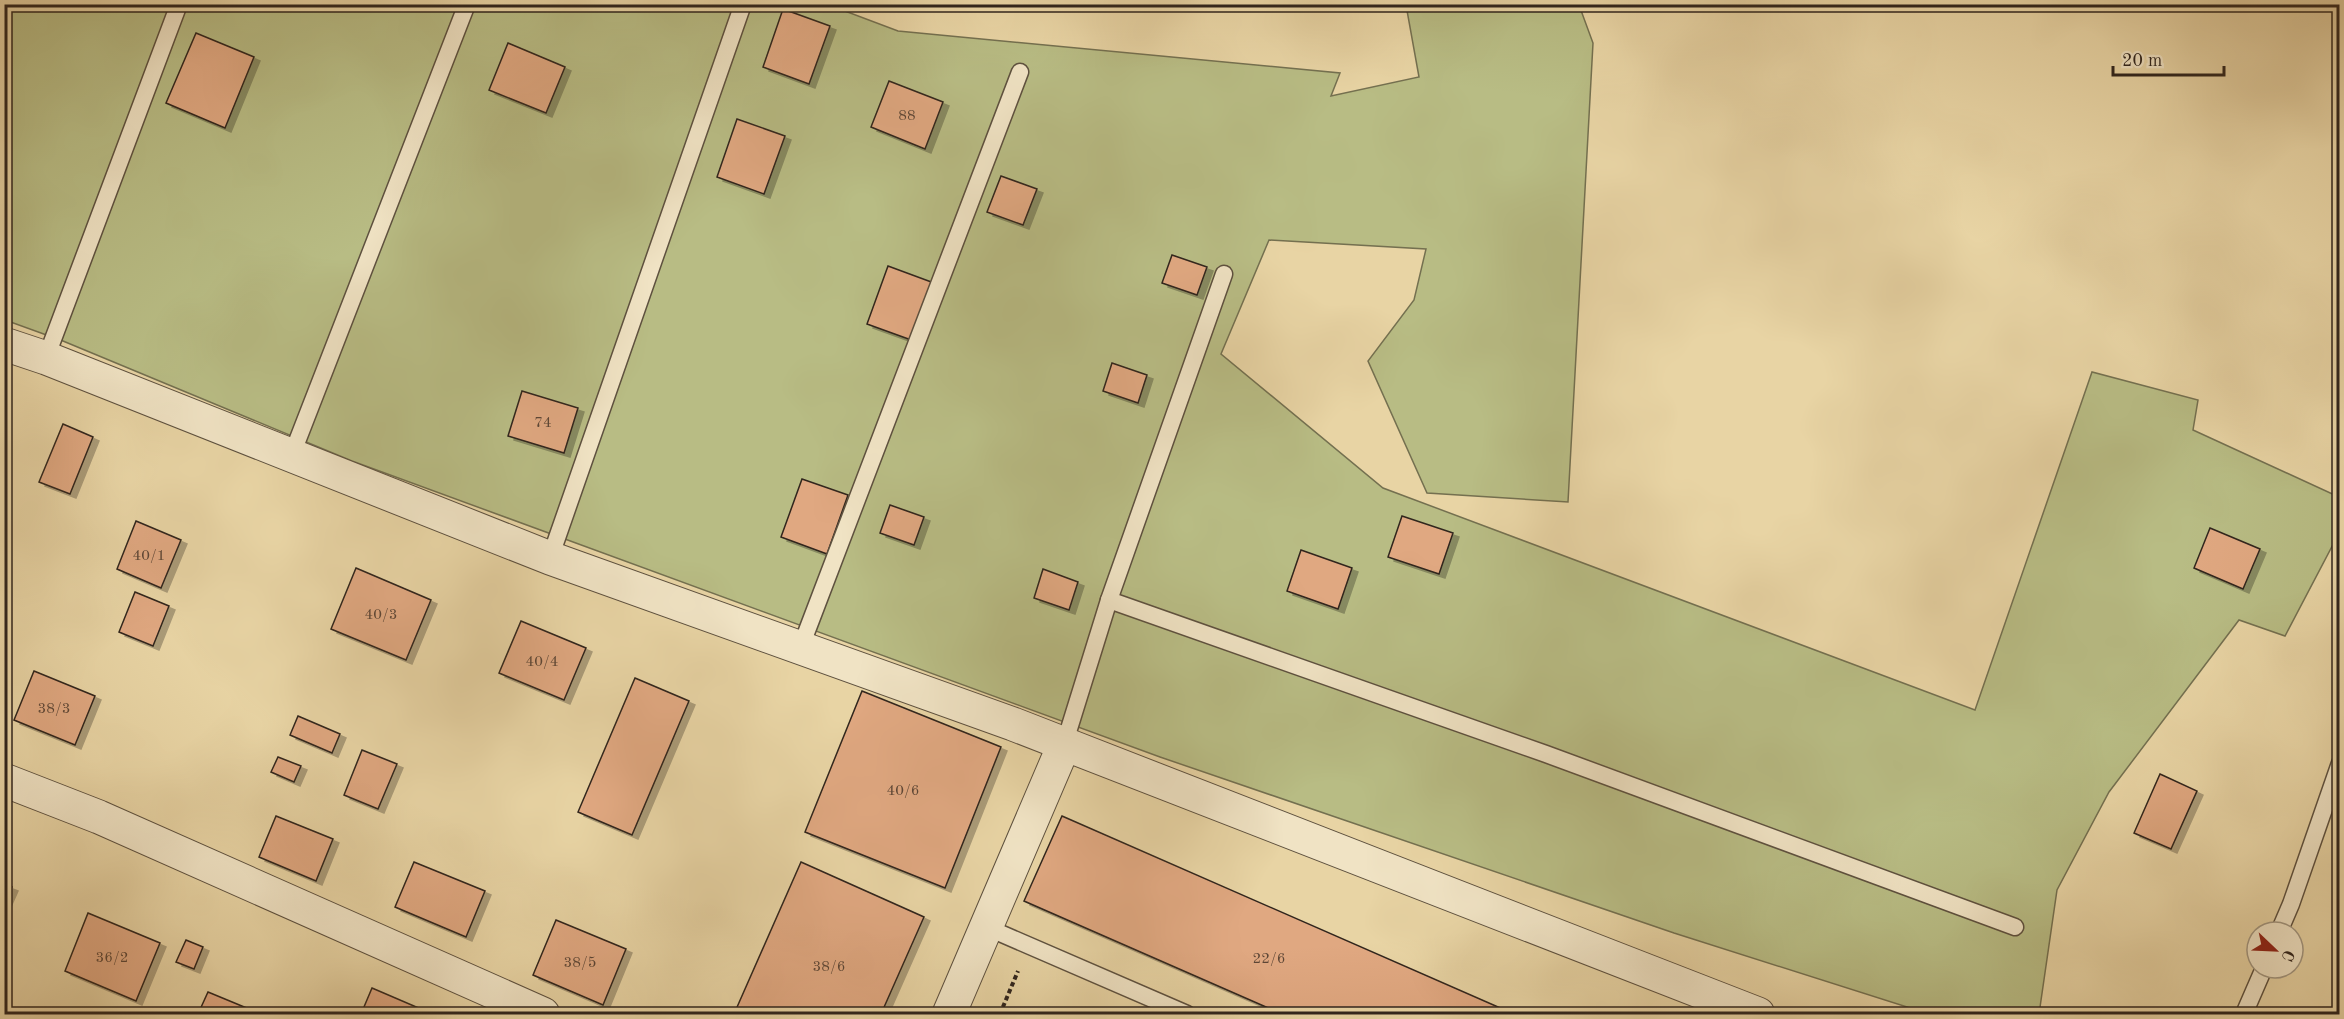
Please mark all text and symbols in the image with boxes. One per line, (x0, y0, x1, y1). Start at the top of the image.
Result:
scale bar (2113, 39, 2224, 77)
text: 20 m (2122, 52, 2162, 70)
house number: 88 (898, 109, 916, 124)
house number: 74 (534, 416, 552, 431)
house number: 40/1 (133, 549, 165, 564)
house number: 40/3 (365, 608, 397, 623)
house number: 40/4 (526, 655, 558, 670)
house number: 38/3 (38, 702, 70, 717)
house number: 40/6 (887, 784, 919, 799)
north arrow (2245, 920, 2305, 980)
text: С (2278, 947, 2296, 963)
house number: 36/2 (96, 951, 128, 966)
house number: 22/6 (1253, 952, 1285, 967)
house number: 38/5 (564, 956, 596, 971)
house number: 38/6 (813, 960, 845, 975)

